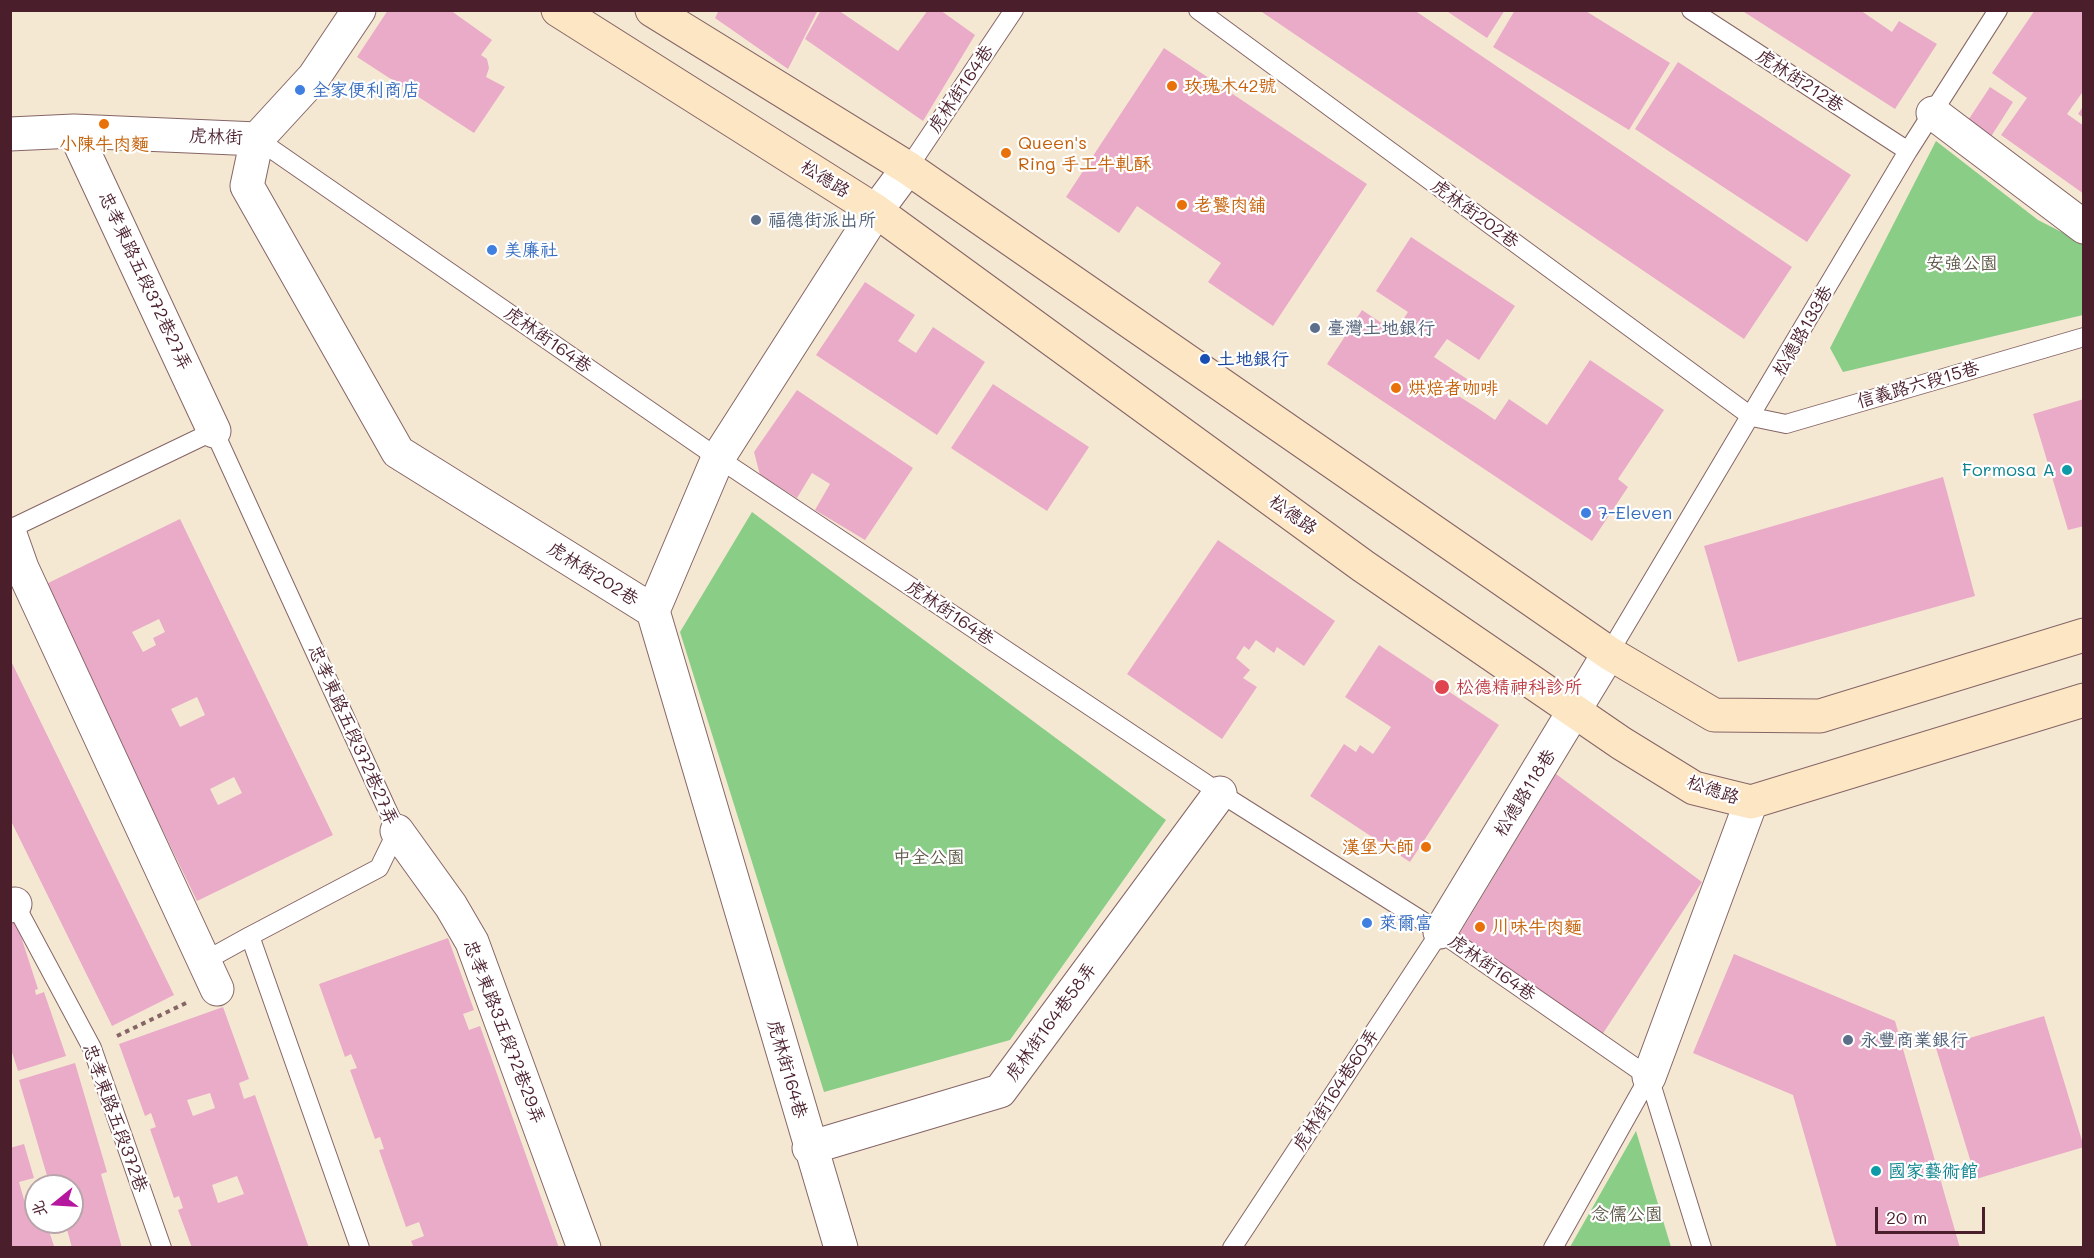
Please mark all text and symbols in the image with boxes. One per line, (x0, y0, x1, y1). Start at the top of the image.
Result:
street label: 虎林街164巷 (924, 41, 998, 137)
street label: 虎林街212巷 (1752, 45, 1848, 117)
place label: 玫瑰木42號 (1184, 75, 1277, 97)
place label: 全家便利商店 (312, 79, 420, 101)
marker: 玫瑰木42號 (1165, 79, 1179, 93)
marker: 全家便利商店 (293, 83, 307, 97)
marker: 小陳牛肉麵 (97, 117, 111, 131)
street label: 虎林街 (189, 125, 243, 149)
place label: Queen's Ring 手工牛軋酥 (1018, 132, 1151, 174)
place label: 小陳牛肉麵 (59, 133, 149, 155)
marker: Queen's Ring 手工牛軋酥 (999, 146, 1013, 160)
street label: 松德路 (796, 156, 854, 202)
street label: 虎林街202巷 (1427, 175, 1523, 253)
street label: 忠孝東路五段372巷27弄 (94, 188, 196, 374)
place label: 老饕肉舖 (1194, 194, 1266, 216)
marker: 老饕肉舖 (1175, 198, 1189, 212)
place label: 福德街派出所 (768, 209, 876, 231)
marker: 福德街派出所 (749, 213, 763, 227)
place label: 美廉社 (504, 239, 558, 261)
marker: 美廉社 (485, 243, 499, 257)
park label: 安強公園 (1926, 252, 1998, 274)
street label: 松德路133巷 (1768, 282, 1838, 380)
street label: 虎林街164巷 (500, 302, 596, 378)
place label: 臺灣土地銀行 (1327, 317, 1435, 339)
marker: 臺灣土地銀行 (1308, 321, 1322, 335)
place label: 土地銀行 (1217, 348, 1289, 370)
marker: 土地銀行 (1198, 352, 1212, 366)
street label: 信義路六段15巷 (1854, 357, 1982, 413)
place label: 烘焙者咖啡 (1408, 377, 1498, 399)
marker: 烘焙者咖啡 (1389, 381, 1403, 395)
place label: Formosa A (1962, 459, 2055, 481)
marker: Formosa A (2060, 463, 2074, 477)
street label: 松德路 (1265, 490, 1321, 540)
place label: 7-Eleven (1598, 502, 1672, 524)
marker: 7-Eleven (1579, 506, 1593, 520)
street label: 虎林街202巷 (544, 538, 642, 610)
street label: 虎林街164巷 (902, 576, 998, 650)
street label: 忠孝東路五段372巷27弄 (304, 642, 402, 828)
place label: 松德精神科診所 (1456, 676, 1582, 698)
marker: 松德精神科診所 (1433, 678, 1451, 696)
street label: 松德路118巷 (1490, 745, 1560, 841)
street label: 松德路 (1684, 771, 1742, 809)
place label: 漢堡大師 (1342, 836, 1414, 858)
marker: 漢堡大師 (1419, 840, 1433, 854)
park label: 中全公園 (893, 846, 965, 868)
place label: 萊爾富 (1379, 912, 1433, 934)
marker: 萊爾富 (1360, 916, 1374, 930)
place label: 川味牛肉麵 (1492, 916, 1582, 938)
marker: 川味牛肉麵 (1473, 920, 1487, 934)
street label: 虎林街164巷 (1444, 930, 1540, 1006)
street label: 忠孝東路3五段72巷29弄 (459, 937, 549, 1127)
street label: 虎林街164巷58弄 (1001, 959, 1101, 1085)
street label: 虎林街164巷 (763, 1017, 811, 1121)
street label: 虎林街164巷60弄 (1288, 1025, 1384, 1155)
place label: 永豐商業銀行 (1860, 1029, 1968, 1051)
marker: 永豐商業銀行 (1841, 1033, 1855, 1047)
street label: 忠孝東路五段372巷 (78, 1041, 152, 1195)
place label: 國家藝術館 (1888, 1160, 1978, 1182)
marker: 國家藝術館 (1869, 1164, 1883, 1178)
north arrow (24, 1174, 84, 1234)
scale bar (1878, 1195, 1988, 1233)
text: 北 (26, 1198, 51, 1220)
park label: 念儒公園 (1591, 1203, 1663, 1225)
text: 20 m (1886, 1205, 1927, 1229)

